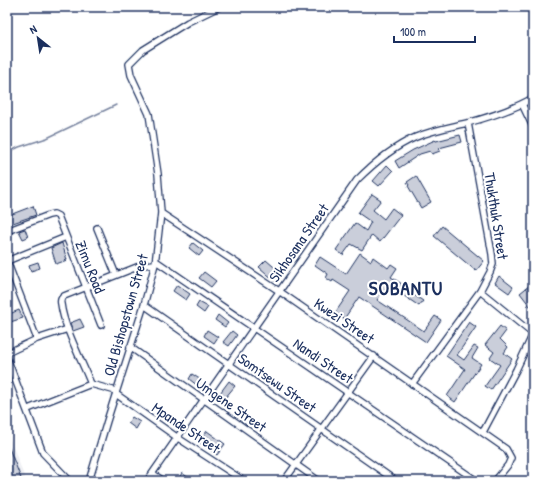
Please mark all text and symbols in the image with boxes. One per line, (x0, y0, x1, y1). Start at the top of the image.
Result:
north arrow (18, 18, 58, 58)
scale bar (394, 18, 475, 44)
text: N (27, 22, 39, 37)
text: 100 m (400, 23, 426, 40)
street label: Thukthuk Street (479, 171, 514, 262)
street label: Sikhosana Street (264, 199, 334, 286)
street label: Zimu Road (70, 237, 111, 296)
street label: Old Bishopstown Street (98, 251, 153, 378)
district label: SOBANTU (369, 275, 443, 301)
street label: Kwezi Street (310, 293, 379, 349)
street label: Nandi Street (289, 333, 358, 389)
street label: Somtsewu Street (234, 348, 321, 418)
street label: Umgene Street (192, 372, 272, 437)
street label: Mpande Street (148, 397, 225, 459)

